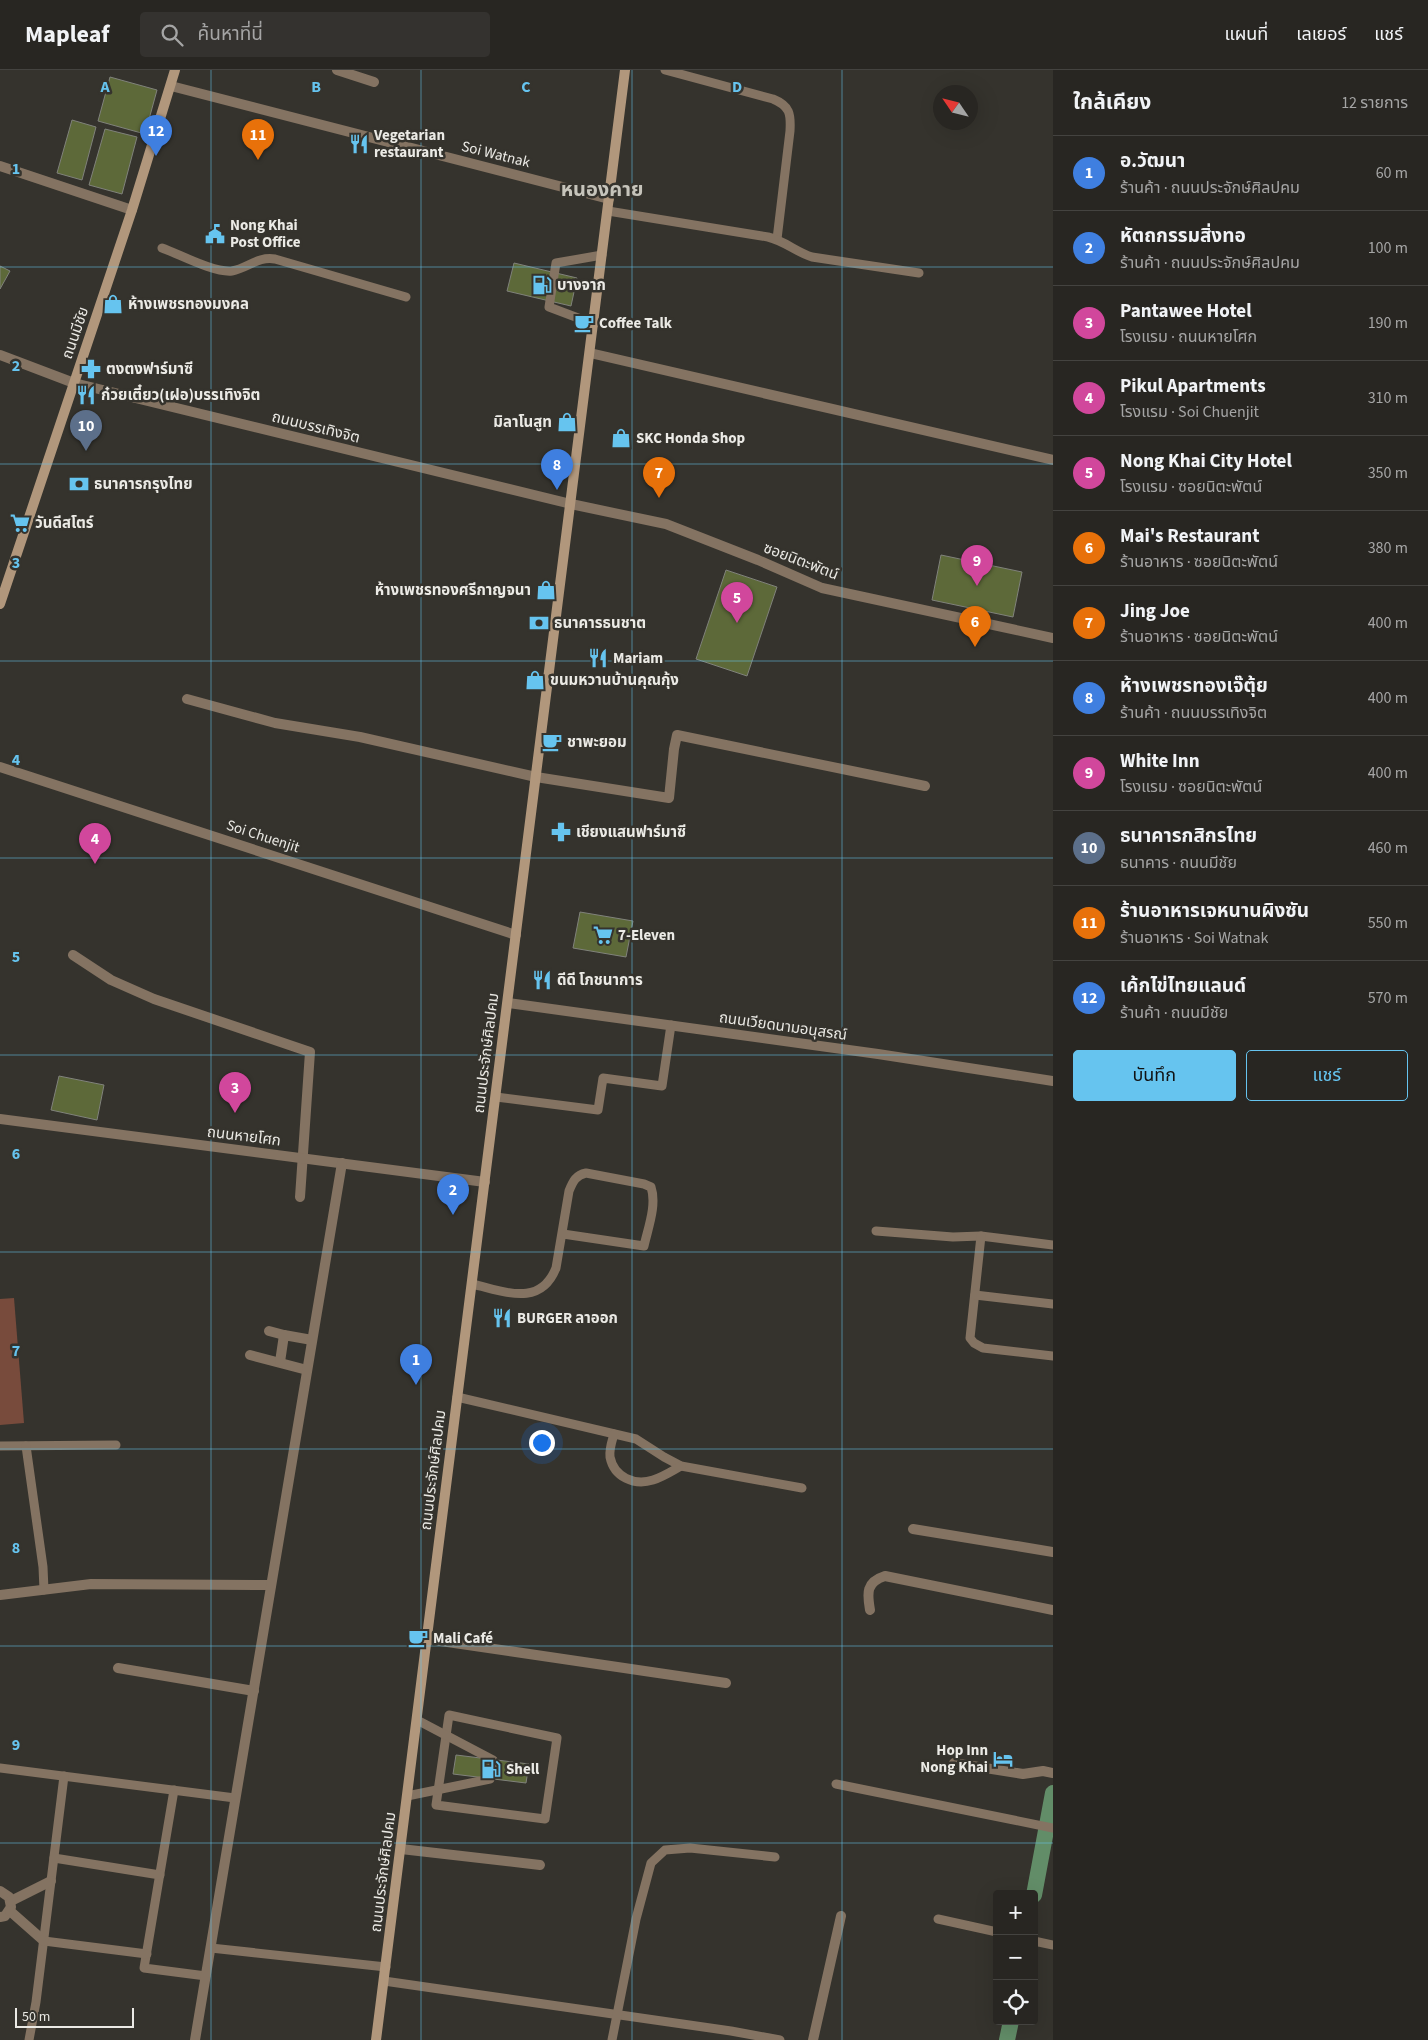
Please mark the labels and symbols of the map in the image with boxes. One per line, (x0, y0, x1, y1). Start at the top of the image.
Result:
text: A (99, 76, 110, 98)
text: B (311, 76, 321, 98)
text: C (521, 76, 531, 98)
text: D (732, 76, 742, 98)
north arrow (933, 85, 978, 130)
pin: 12 (140, 115, 172, 156)
pin: 11 (242, 119, 274, 160)
place label: Vegetarian restaurant (373, 125, 445, 163)
restaurant icon: Vegetarian restaurant (348, 133, 370, 155)
street label: Soi Watnak (459, 136, 533, 173)
text: 1 (12, 158, 20, 180)
district label: หนองคาย (561, 176, 643, 204)
place label: Nong Khai Post Office (230, 215, 301, 253)
public building icon: Nong Khai Post Office (204, 223, 226, 245)
fuel station icon: บางจาก (531, 274, 553, 296)
place label: บางจาก (557, 275, 606, 296)
shop icon: ห้างเพชรทองมงคล (102, 293, 124, 315)
place label: ห้างเพชรทองมงคล (128, 294, 249, 315)
street label: ถนนมีชัย (57, 304, 94, 362)
cafe icon: Coffee Talk (573, 312, 595, 334)
place label: Coffee Talk (599, 313, 673, 334)
text: 2 (12, 355, 20, 377)
pharmacy icon: ตงตงฟาร์มาซี (80, 358, 102, 380)
place label: ตงตงฟาร์มาซี (106, 359, 193, 380)
restaurant icon: ก๋วยเตี๋ยว(เฝอ)บรรเทิงจิต (75, 384, 97, 406)
place label: ก๋วยเตี๋ยว(เฝอ)บรรเทิงจิต (101, 384, 260, 406)
street label: ถนนบรรเทิงจิต (270, 406, 362, 449)
pin: 10 (70, 410, 102, 451)
shop icon: มิลาโนสูท (556, 411, 578, 433)
place label: มิลาโนสูท (493, 412, 552, 433)
shop icon: SKC Honda Shop (610, 427, 632, 449)
place label: SKC Honda Shop (636, 428, 746, 449)
pin: 8 (541, 449, 573, 490)
pin: 7 (643, 457, 675, 498)
bank icon: ธนาคารกรุงไทย (68, 473, 90, 495)
place label: ธนาคารกรุงไทย (94, 474, 192, 495)
supermarket icon: วันดีสโตร์ (9, 512, 31, 534)
place label: วันดีสโตร์ (35, 513, 94, 534)
street label: ซอยนิตะพัตน์ (760, 538, 841, 585)
pin: 9 (961, 545, 993, 586)
text: 3 (12, 552, 20, 574)
shop icon: ห้างเพชรทองศรีกาญจนา (535, 579, 557, 601)
place label: ห้างเพชรทองศรีกาญจนา (375, 580, 531, 601)
pin: 5 (721, 582, 753, 623)
pin: 6 (959, 606, 991, 647)
bank icon: ธนาคารธนชาต (528, 612, 550, 634)
place label: ธนาคารธนชาต (554, 613, 646, 634)
restaurant icon: Mariam (587, 647, 609, 669)
place label: Mariam (613, 648, 663, 669)
shop icon: ขนมหวานบ้านคุณกุ้ง (524, 669, 546, 691)
place label: ขนมหวานบ้านคุณกุ้ง (550, 670, 679, 691)
cafe icon: ชาพะยอม (541, 731, 563, 753)
place label: ชาพะยอม (567, 732, 627, 753)
text: 4 (12, 749, 21, 771)
street label: Soi Chuenjit (224, 815, 302, 858)
pharmacy icon: เชียงแสนฟาร์มาซี (550, 821, 572, 843)
place label: เชียงแสนฟาร์มาซี (576, 822, 686, 843)
pin: 4 (79, 823, 111, 864)
supermarket icon: 7-Eleven (592, 924, 614, 946)
place label: 7-Eleven (618, 925, 675, 946)
text: 5 (12, 946, 20, 968)
restaurant icon: ดีดี โภชนาการ (531, 969, 553, 991)
place label: ดีดี โภชนาการ (557, 970, 643, 991)
street label: ถนนประจักษ์ศิลปคม (469, 992, 504, 1114)
street label: ถนนเวียดนามอนุสรณ์ (718, 1007, 848, 1046)
pin: 3 (219, 1072, 251, 1113)
street label: ถนนหายโศก (206, 1122, 282, 1151)
text: 6 (12, 1143, 20, 1165)
pin: 2 (437, 1174, 469, 1215)
restaurant icon: BURGER ลาออก (491, 1307, 513, 1329)
place label: BURGER ลาออก (517, 1308, 618, 1329)
text: 7 (12, 1340, 20, 1362)
pin: 1 (400, 1344, 432, 1385)
street label: ถนนประจักษ์ศิลปคม (416, 1409, 451, 1531)
your location (529, 1430, 555, 1456)
text: 8 (12, 1537, 20, 1559)
cafe icon: Mali Café (407, 1627, 429, 1649)
place label: Mali Café (433, 1628, 493, 1649)
text: 9 (12, 1734, 20, 1756)
place label: Hop Inn Nong Khai (920, 1740, 988, 1778)
hotel icon: Hop Inn Nong Khai (992, 1748, 1014, 1770)
fuel station icon: Shell (480, 1758, 502, 1780)
place label: Shell (506, 1759, 540, 1780)
street label: ถนนประจักษ์ศิลปคม (366, 1811, 401, 1933)
scale bar (15, 2005, 134, 2028)

